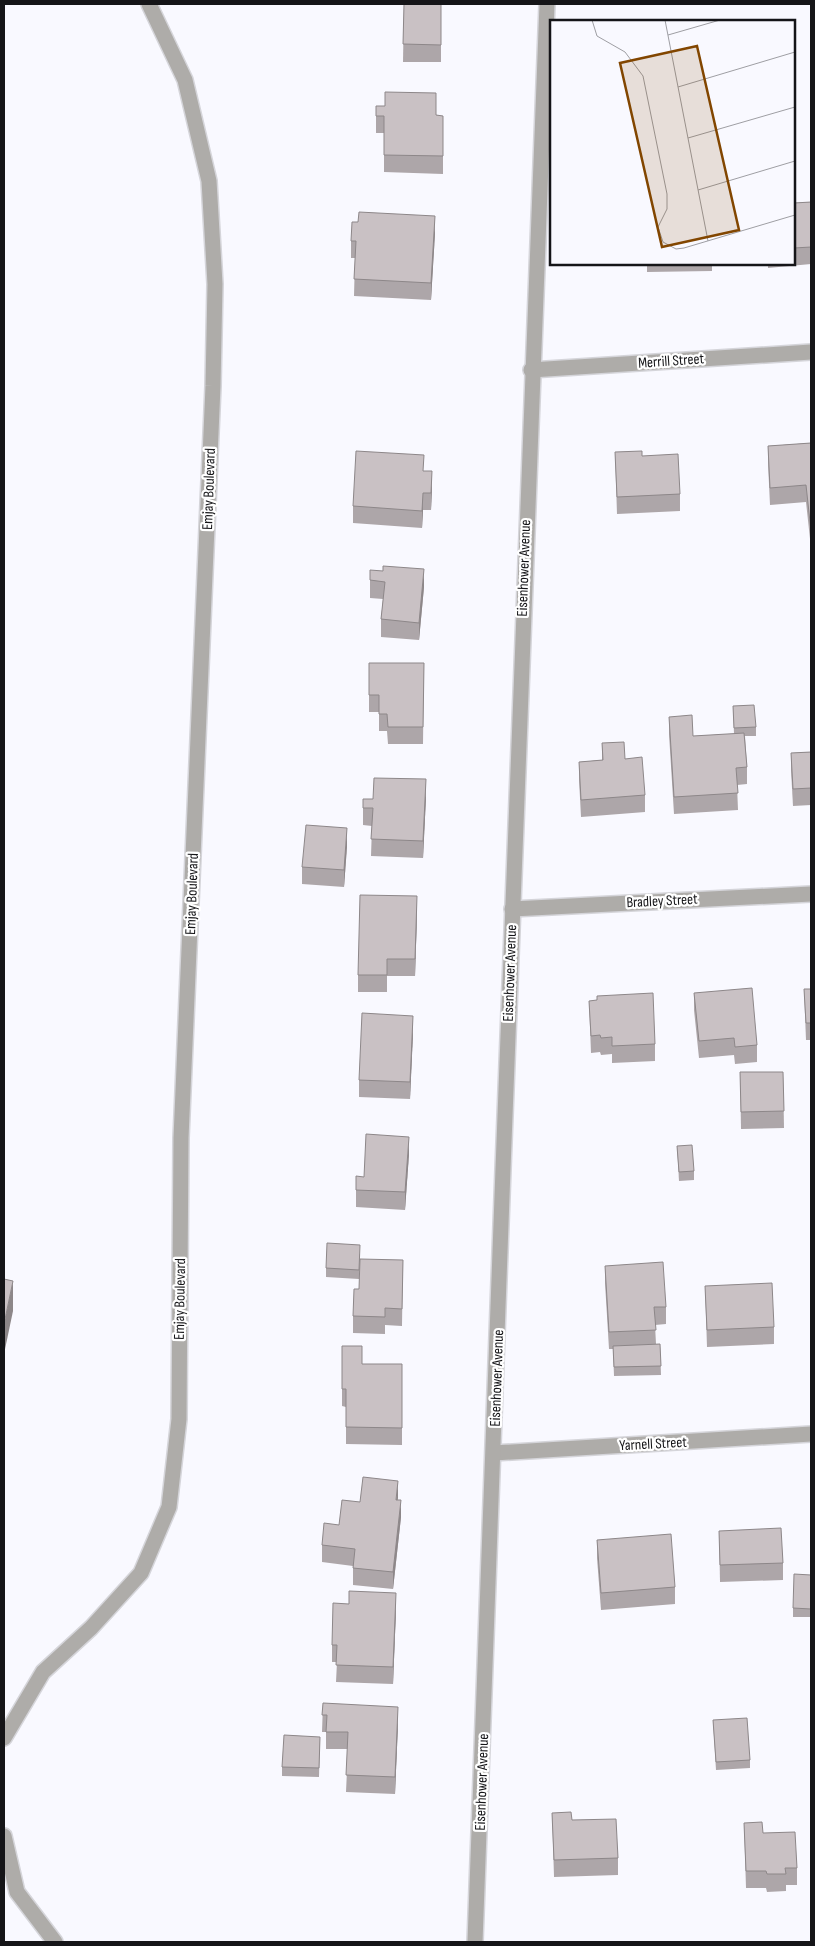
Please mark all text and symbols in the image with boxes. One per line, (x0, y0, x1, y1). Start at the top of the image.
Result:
inset map (550, 20, 795, 265)
street label: Merrill Street (637, 349, 705, 373)
street label: Emjay Boulevard (198, 448, 220, 530)
street label: Eisenhower Avenue (513, 519, 535, 617)
street label: Emjay Boulevard (181, 853, 203, 935)
street label: Bradley Street (626, 890, 699, 912)
street label: Eisenhower Avenue (499, 924, 521, 1022)
street label: Emjay Boulevard (170, 1258, 190, 1340)
street label: Eisenhower Avenue (486, 1329, 508, 1427)
street label: Yarnell Street (619, 1433, 688, 1455)
street label: Eisenhower Avenue (471, 1733, 493, 1831)

